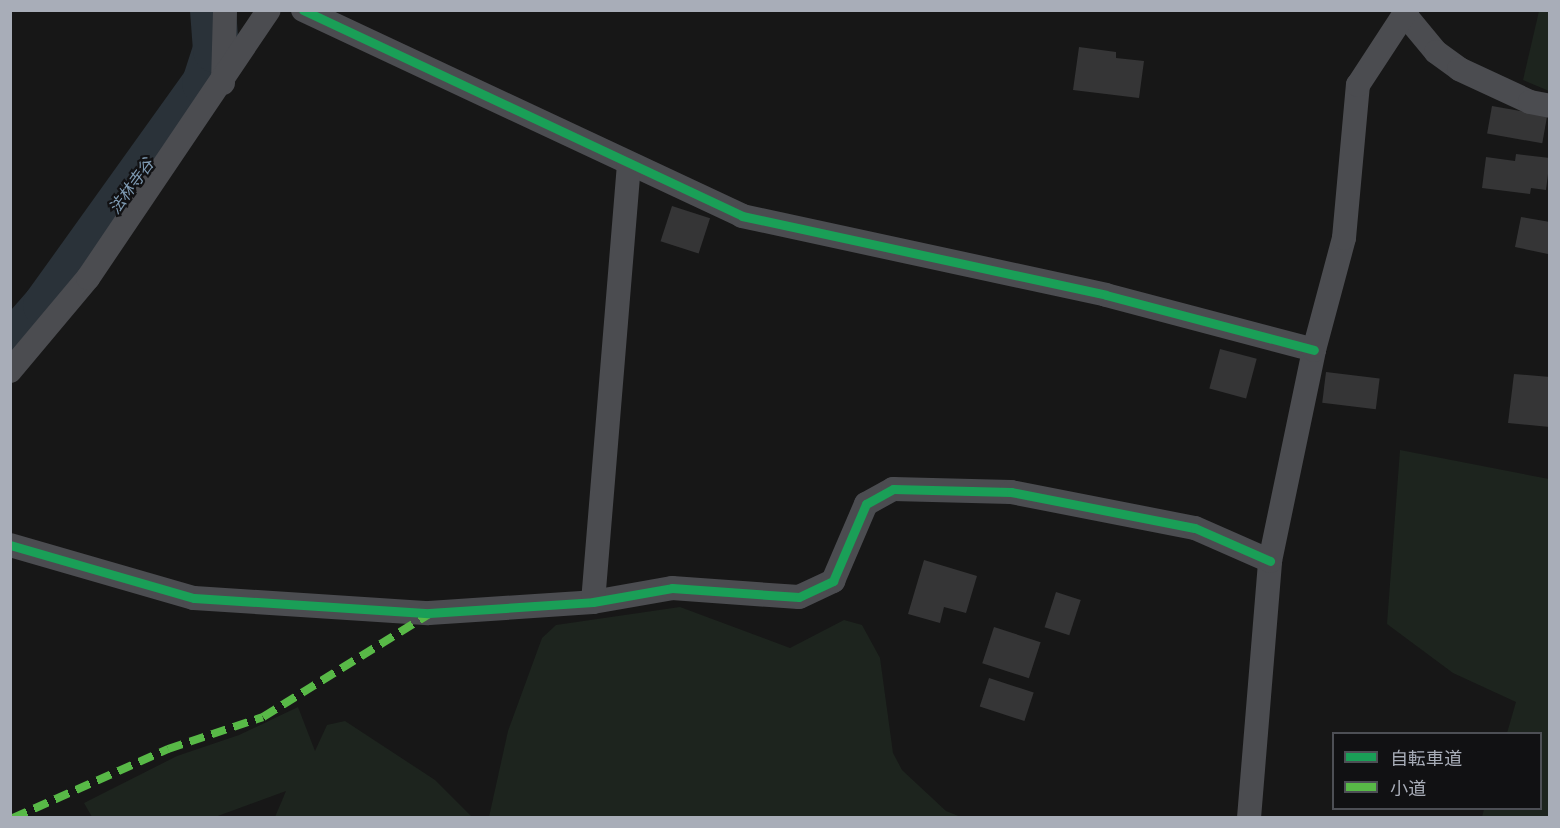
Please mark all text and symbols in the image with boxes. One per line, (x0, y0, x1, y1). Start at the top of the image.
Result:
water label: 法林寺谷 (104, 154, 158, 218)
legend (1332, 732, 1542, 810)
text: 自転車道 (1390, 746, 1462, 770)
text: 小道 (1390, 776, 1426, 800)

